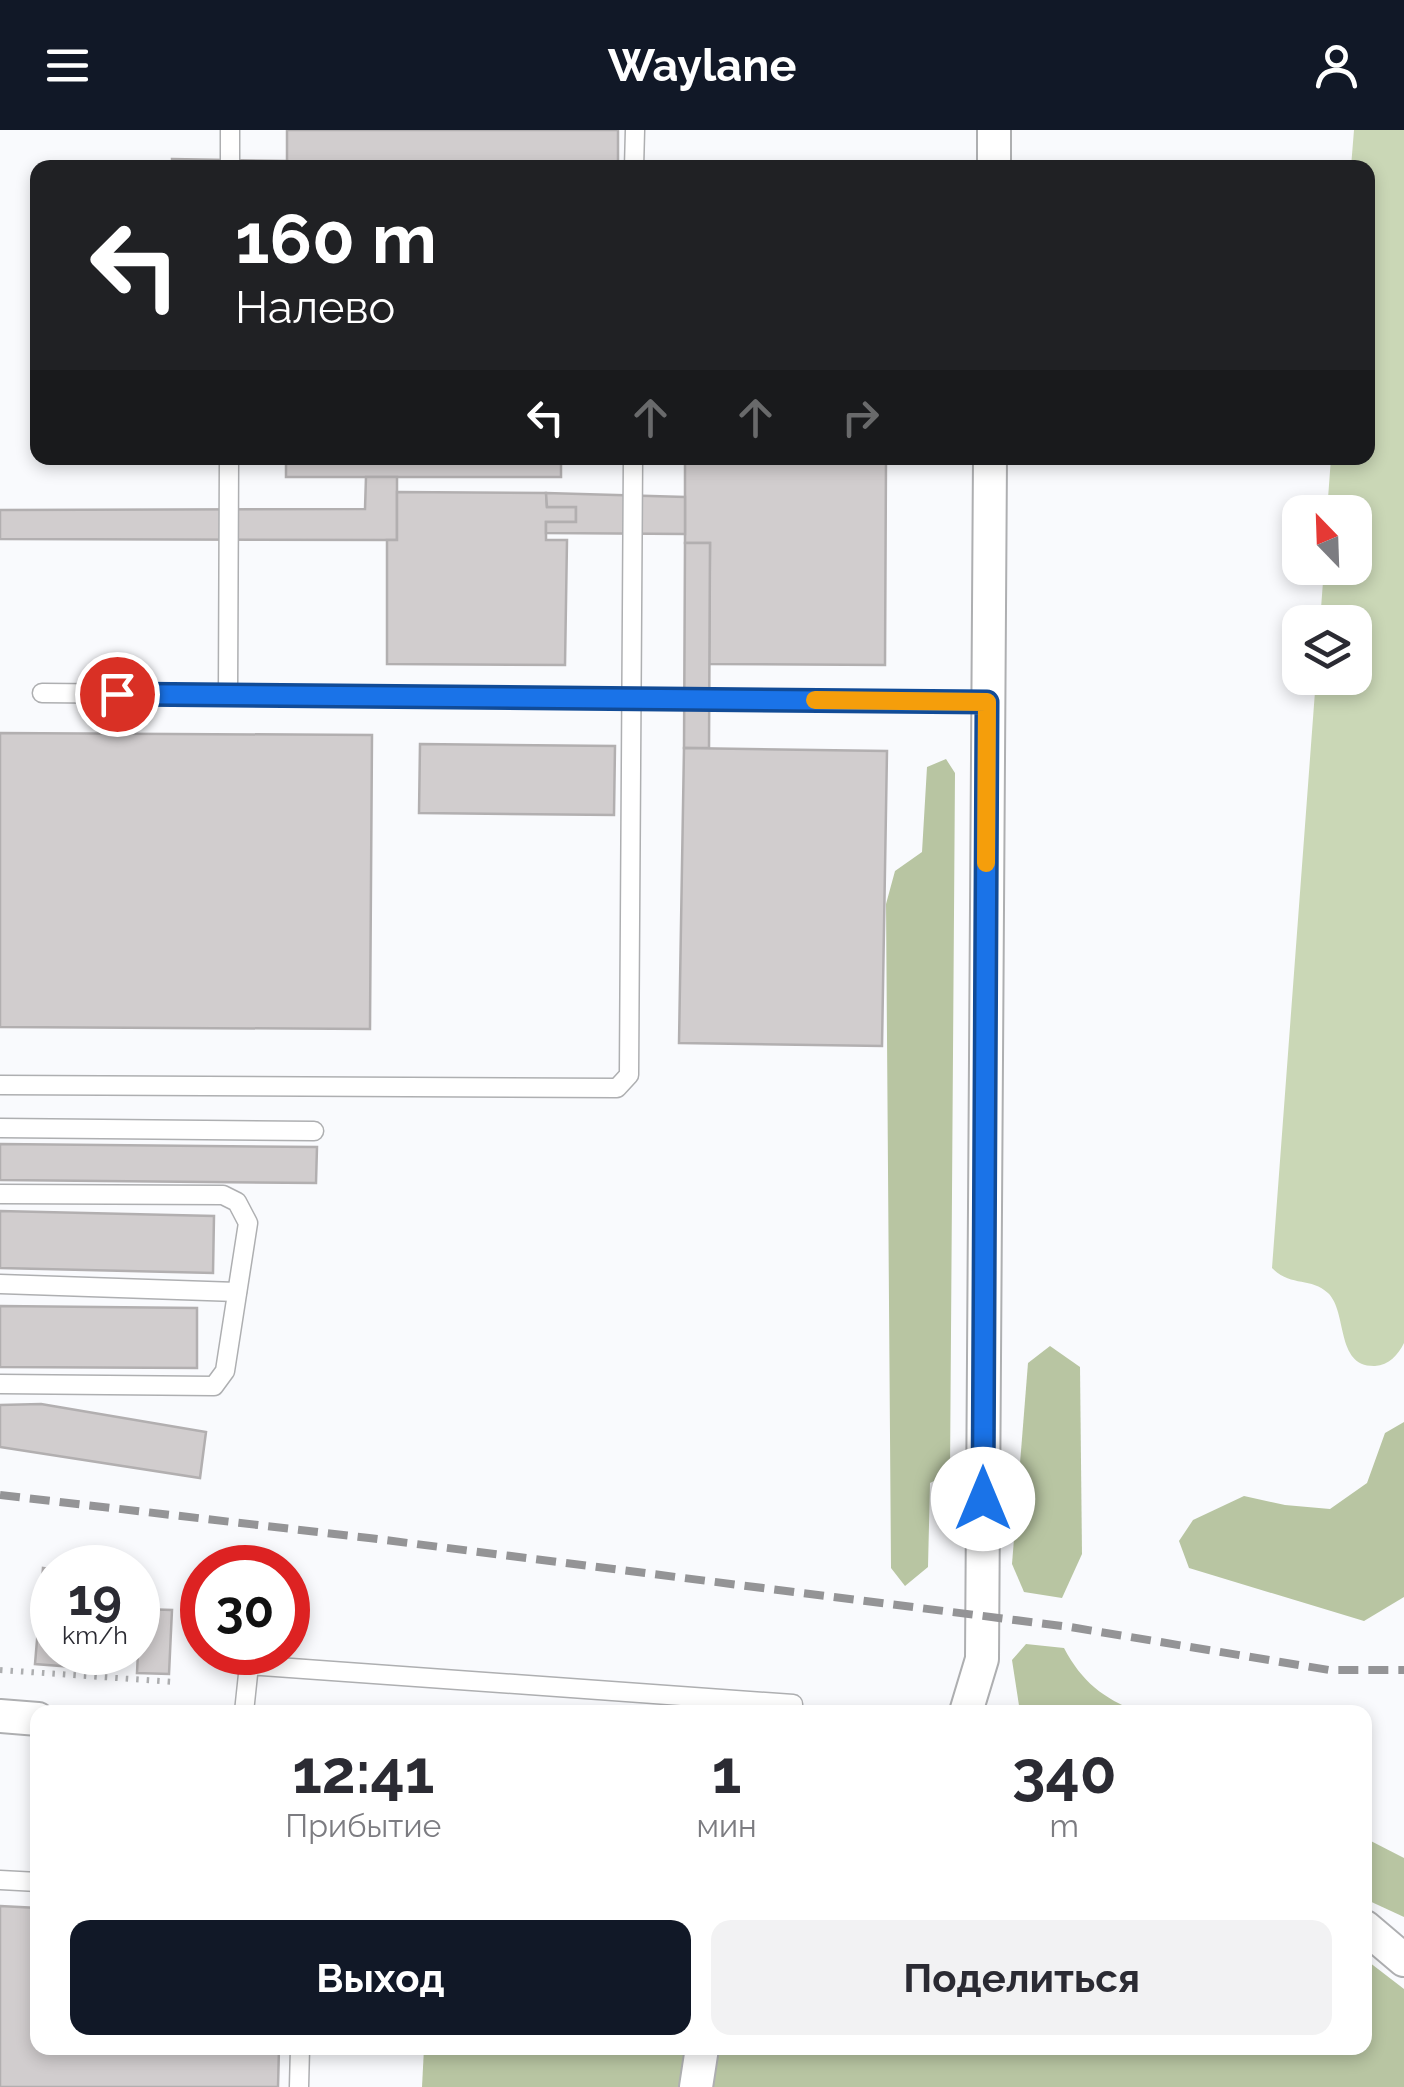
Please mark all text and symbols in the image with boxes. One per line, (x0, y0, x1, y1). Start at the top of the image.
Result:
icon: menu (40, 38, 95, 93)
icon: person (1309, 38, 1364, 93)
text: Waylane (608, 39, 796, 92)
text: 160 m (235, 197, 437, 279)
icon: left (70, 200, 200, 330)
text: Налево (235, 281, 395, 334)
icon: left (518, 390, 573, 445)
icon: ahead (623, 390, 678, 445)
icon: ahead (728, 390, 783, 445)
icon: right (833, 390, 888, 445)
north arrow (1282, 495, 1372, 585)
map controls (1282, 495, 1372, 695)
button: layers (1282, 605, 1372, 695)
pin (75, 652, 160, 737)
icon: arrive (90, 667, 145, 722)
position arrow (931, 1447, 1035, 1551)
speed limit sign: 30 (180, 1545, 310, 1675)
text: 19 (68, 1568, 122, 1627)
text: km/h (62, 1620, 128, 1650)
text: 12:41 (292, 1737, 434, 1807)
text: 1 (712, 1737, 741, 1807)
text: 340 (1012, 1737, 1117, 1807)
text: Прибытие (285, 1807, 441, 1844)
text: мин (697, 1807, 757, 1844)
text: m (1050, 1807, 1079, 1844)
button: Выход (70, 1920, 691, 2035)
button: Поделиться (711, 1920, 1332, 2035)

